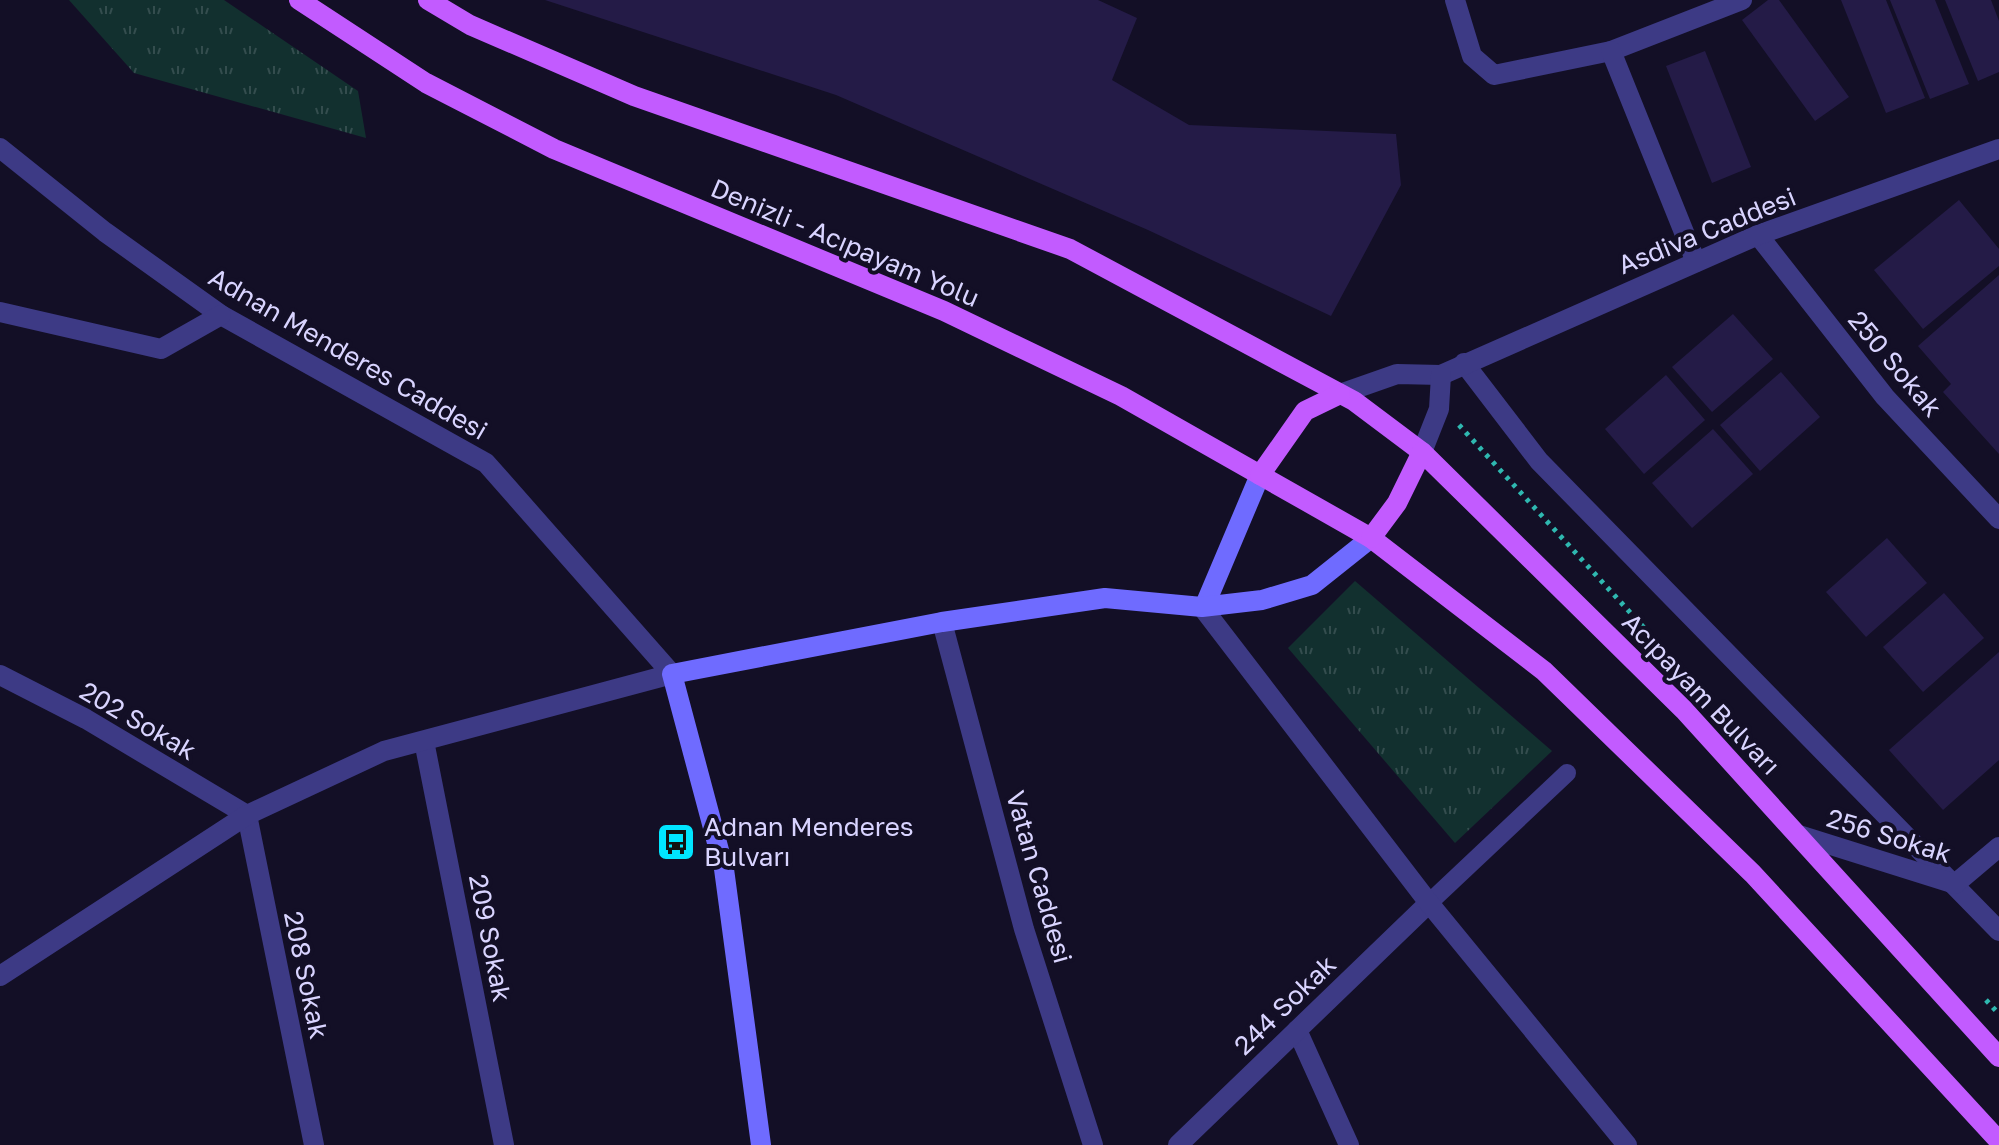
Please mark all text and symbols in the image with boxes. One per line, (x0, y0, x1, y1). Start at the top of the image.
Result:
street label: Denizli - Acıpayam Yolu (706, 172, 984, 313)
street label: Asdiva Caddesi (1613, 181, 1800, 280)
street label: Adnan Menderes Caddesi (204, 261, 493, 446)
street label: 250 Sokak (1842, 304, 1949, 423)
street label: Acıpayam Bulvarı (1616, 606, 1786, 781)
street label: 202 Sokak (75, 675, 202, 766)
street label: Vatan Caddesi (1000, 787, 1079, 967)
street label: 256 Sokak (1823, 802, 1955, 869)
place label: Adnan Menderes Bulvarı (704, 811, 914, 872)
bus stop icon: Adnan Menderes Bulvarı (655, 821, 697, 863)
street label: 209 Sokak (463, 871, 518, 1005)
street label: 208 Sokak (278, 908, 335, 1042)
street label: 244 Sokak (1227, 948, 1342, 1061)

